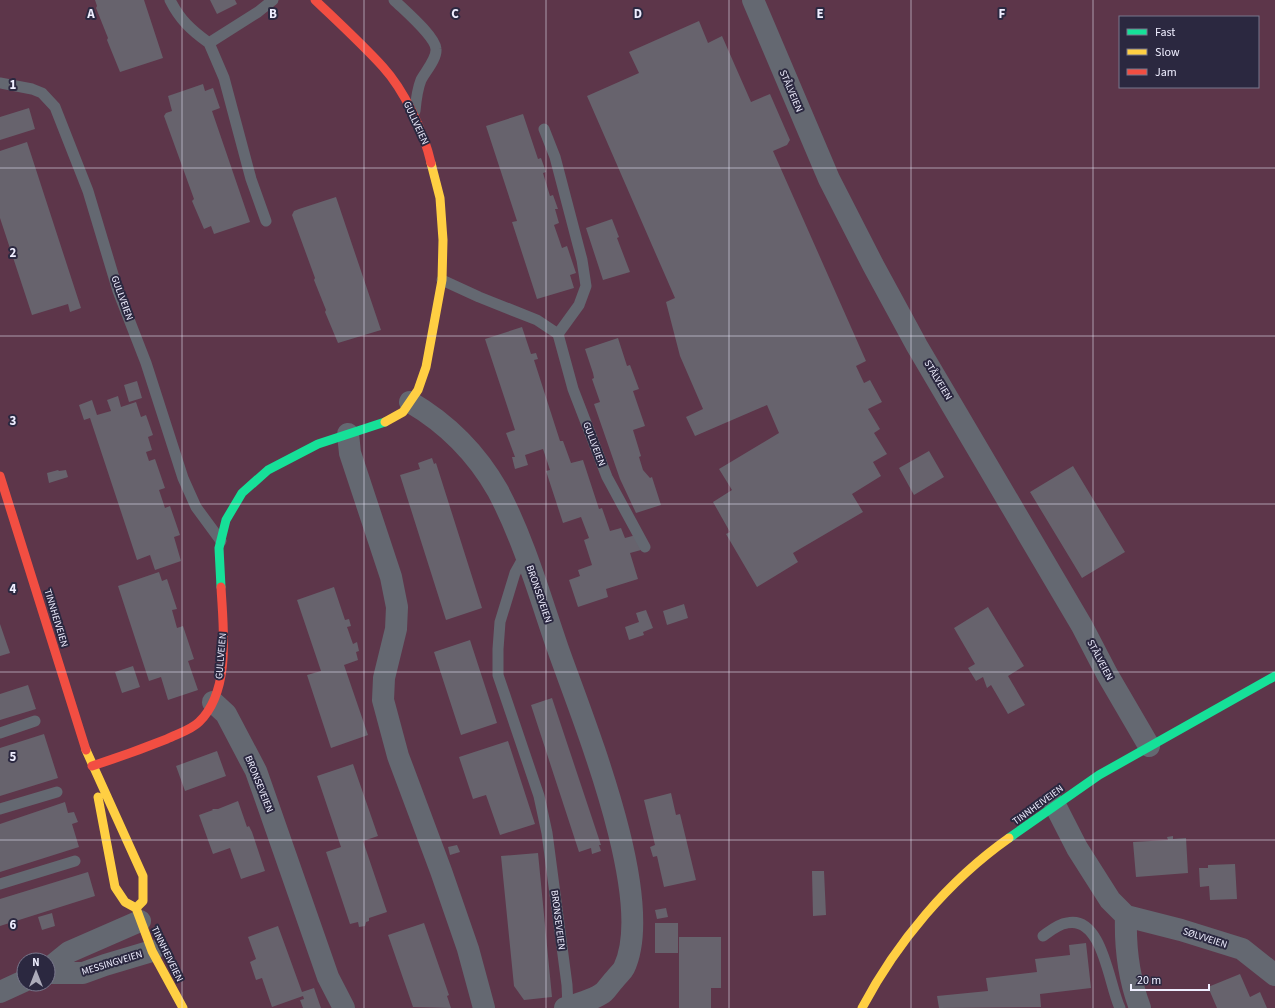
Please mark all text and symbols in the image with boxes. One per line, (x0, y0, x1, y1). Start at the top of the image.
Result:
text: A (86, 5, 95, 23)
text: B (269, 5, 277, 23)
text: C (451, 5, 459, 23)
text: D (634, 5, 642, 23)
text: E (816, 5, 824, 23)
text: F (999, 5, 1006, 23)
legend (1119, 16, 1259, 88)
text: Fast (1155, 24, 1175, 41)
text: Slow (1155, 44, 1180, 61)
text: Jam (1155, 64, 1177, 81)
street label: STÅLVEIEN (776, 68, 806, 114)
text: 1 (10, 76, 17, 94)
street label: GULLVEIEN (400, 99, 432, 147)
text: 2 (10, 244, 17, 262)
street label: GULLVEIEN (107, 274, 137, 322)
street label: STÅLVEIEN (921, 357, 955, 403)
text: 3 (10, 412, 17, 430)
street label: GULLVEIEN (579, 420, 609, 468)
street label: BRONSEVEIEN (523, 563, 555, 625)
text: 4 (10, 580, 17, 598)
street label: TINNHEIVEIEN (41, 587, 71, 649)
street label: GULLVEIEN (212, 632, 230, 680)
street label: STÅLVEIEN (1083, 637, 1117, 683)
text: 5 (10, 748, 17, 766)
street label: BRONSEVEIEN (241, 754, 277, 814)
street label: TINNHEIVEIEN (1010, 782, 1066, 828)
street label: BRONSEVEIEN (547, 889, 569, 951)
text: 6 (10, 916, 17, 934)
street label: TINNHEIVEIEN (148, 924, 186, 984)
street label: SØLVVEIEN (1181, 924, 1229, 952)
street label: MESSINGVEIEN (80, 947, 144, 979)
north arrow (16, 952, 56, 992)
text: N (32, 955, 40, 970)
scale bar (1131, 966, 1209, 992)
text: 20 m (1137, 972, 1161, 989)

